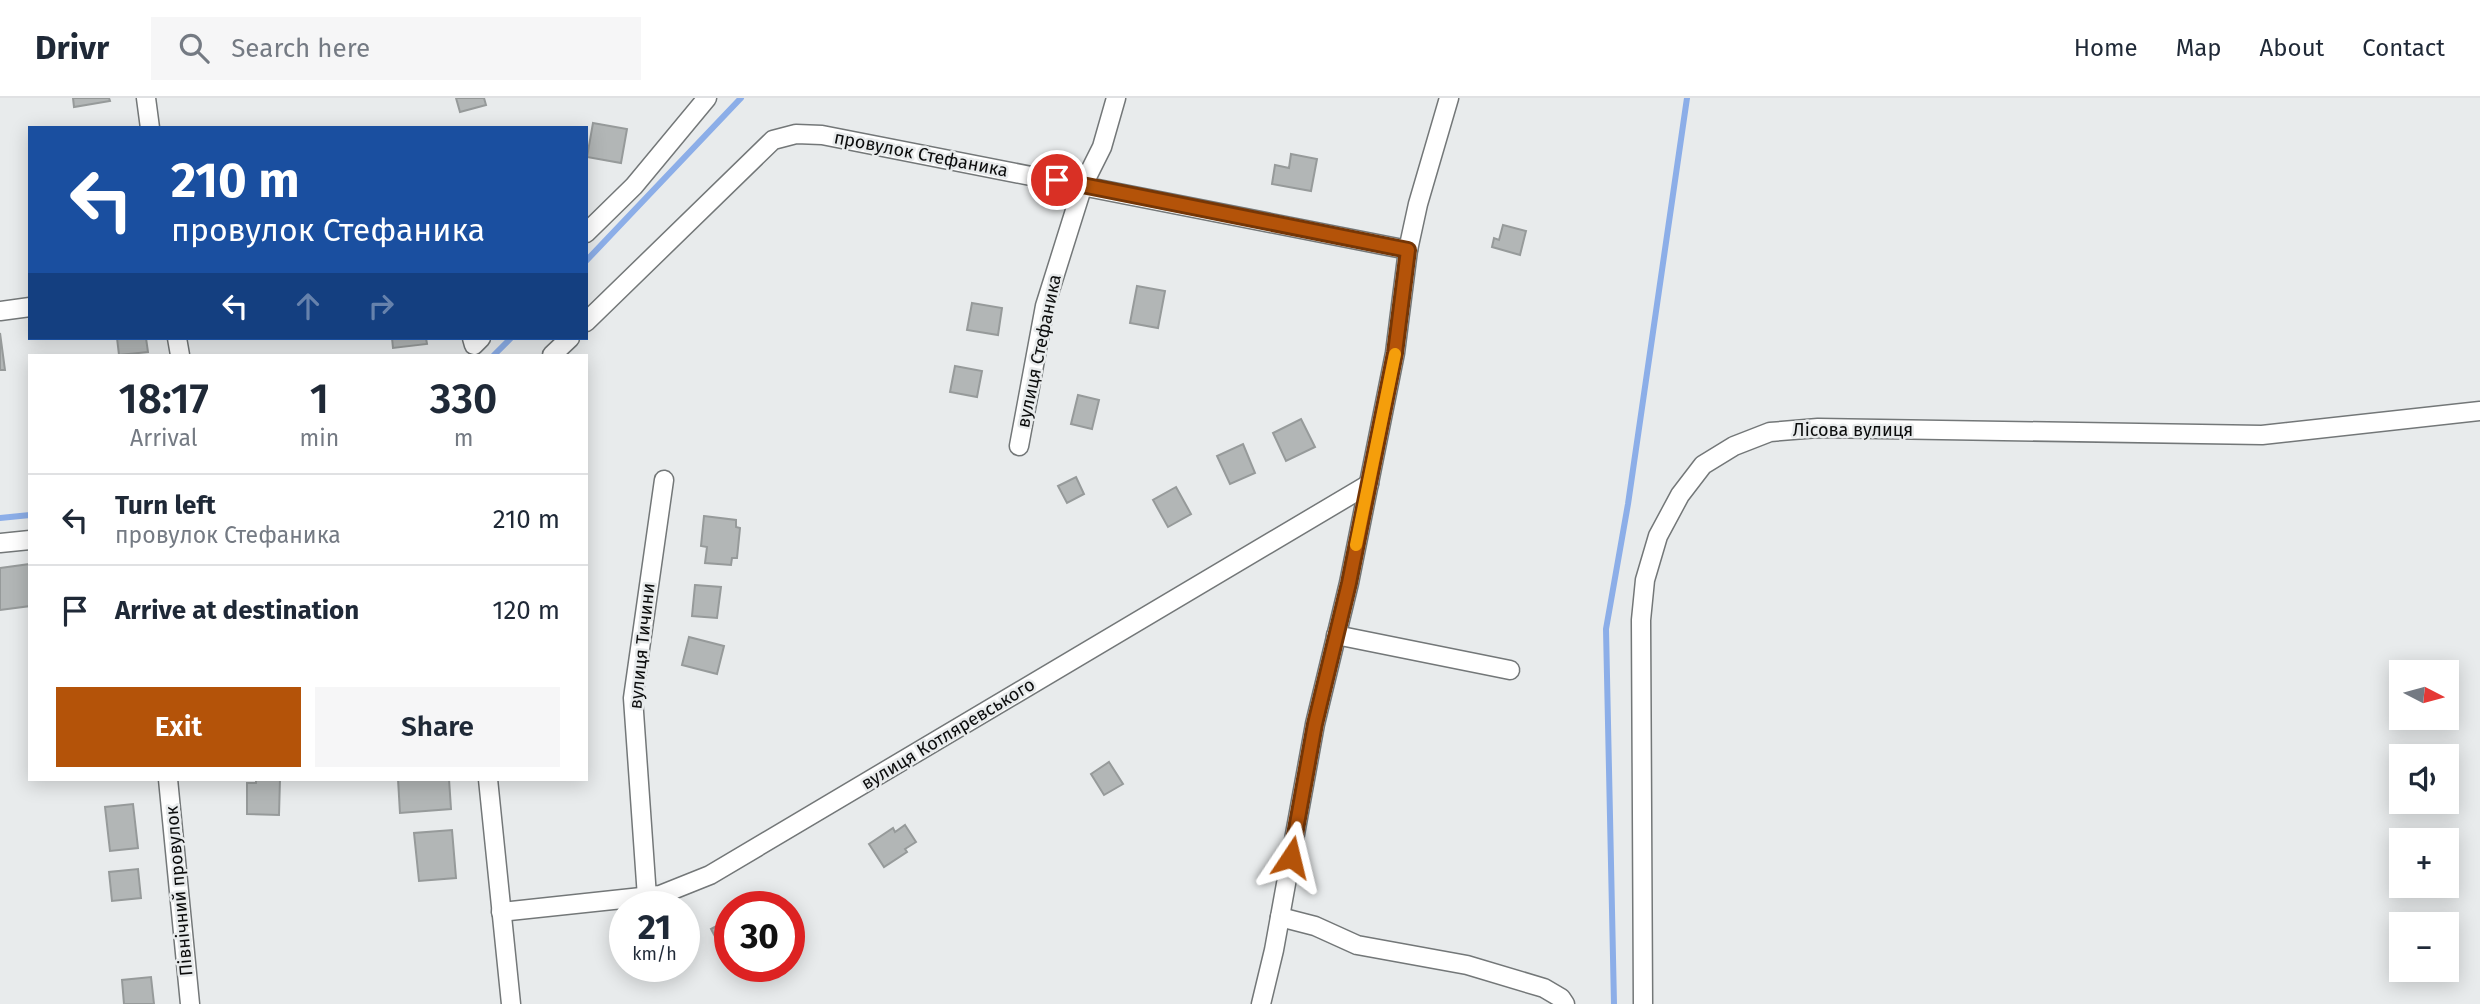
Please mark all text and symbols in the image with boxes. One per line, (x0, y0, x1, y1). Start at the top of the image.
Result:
search box (151, 17, 641, 80)
text: Drivr (35, 28, 109, 68)
icon: search (175, 29, 213, 67)
text: Search here (231, 33, 370, 64)
text: Home (2074, 34, 2138, 62)
text: Map (2176, 34, 2222, 62)
text: About (2260, 34, 2324, 62)
text: Contact (2362, 34, 2445, 62)
street label: провулок Стефаника (832, 126, 1010, 182)
pin (1027, 150, 1087, 210)
text: 210 m (171, 151, 300, 210)
icon: left (56, 154, 147, 245)
icon: arrive (1038, 161, 1076, 199)
text: провулок Стефаника (171, 211, 485, 249)
street label: вулиця Стефаника (1012, 272, 1066, 430)
icon: left (216, 287, 254, 325)
icon: ahead (289, 287, 327, 325)
icon: right (362, 287, 400, 325)
text: 18:17 (119, 374, 209, 424)
text: 1 (310, 374, 329, 424)
text: 330 (430, 374, 497, 424)
street label: Лісова вулиця (1793, 419, 1913, 441)
text: Arrival (130, 424, 197, 452)
text: min (300, 424, 339, 452)
text: m (454, 424, 473, 452)
text: Turn left (115, 490, 216, 521)
icon: left (56, 501, 94, 539)
text: 210 m (493, 504, 560, 535)
text: провулок Стефаника (115, 521, 341, 549)
street label: вулиця Тичини (624, 582, 660, 710)
icon: arrive (56, 592, 94, 630)
text: Arrive at destination (115, 595, 359, 626)
text: 120 m (492, 595, 560, 626)
north arrow (2389, 660, 2459, 730)
map controls (2389, 660, 2459, 982)
street label: вулиця Котляревського (857, 673, 1039, 795)
button: Exit (56, 687, 301, 767)
button: Share (315, 687, 560, 767)
button: sound (2389, 744, 2459, 814)
street label: Північний провулок (161, 804, 197, 977)
position arrow (1254, 820, 1328, 894)
button: + (2389, 828, 2459, 898)
speed limit sign: 30 (714, 891, 805, 982)
text: 21 (638, 906, 671, 948)
button: − (2389, 912, 2459, 982)
text: km/h (632, 943, 677, 965)

